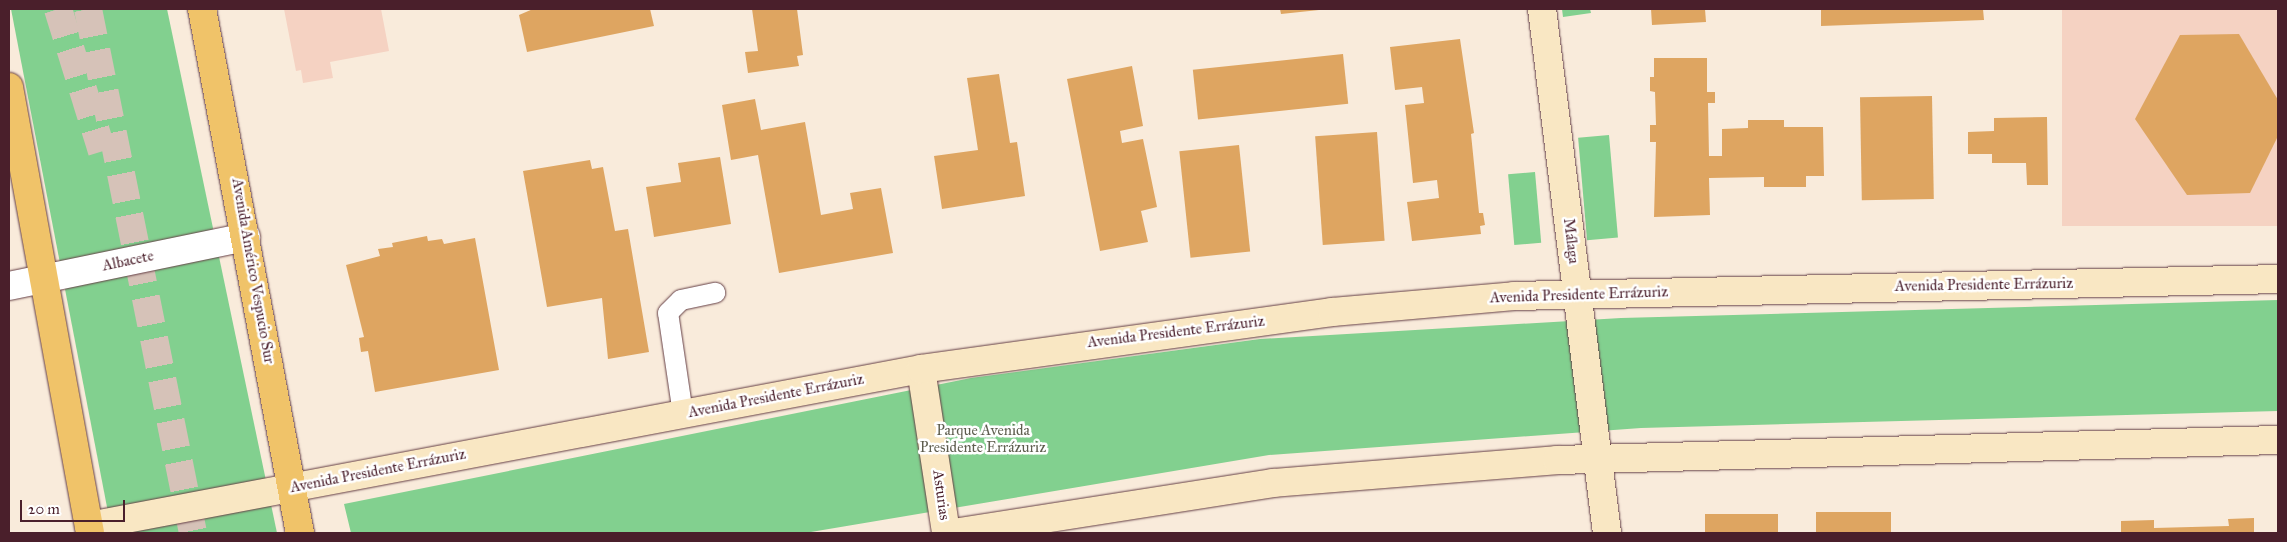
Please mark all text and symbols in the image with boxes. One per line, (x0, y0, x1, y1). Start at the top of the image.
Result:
street label: Avenida Américo Vespucio Sur (228, 177, 278, 365)
street label: Málaga (1559, 217, 1583, 265)
street label: Albacete (101, 247, 155, 275)
street label: Avenida Presidente Errázuriz (1895, 274, 2073, 296)
street label: Avenida Presidente Errázuriz (1490, 283, 1668, 307)
street label: Avenida Presidente Errázuriz (1086, 312, 1266, 352)
street label: Avenida Presidente Errázuriz (687, 370, 865, 422)
park label: Parque Avenida Presidente Errázuriz (920, 421, 1046, 456)
street label: Avenida Presidente Errázuriz (289, 445, 467, 497)
street label: Asturias (929, 469, 953, 521)
scale bar (22, 490, 128, 522)
text: 20 m (28, 500, 60, 518)

